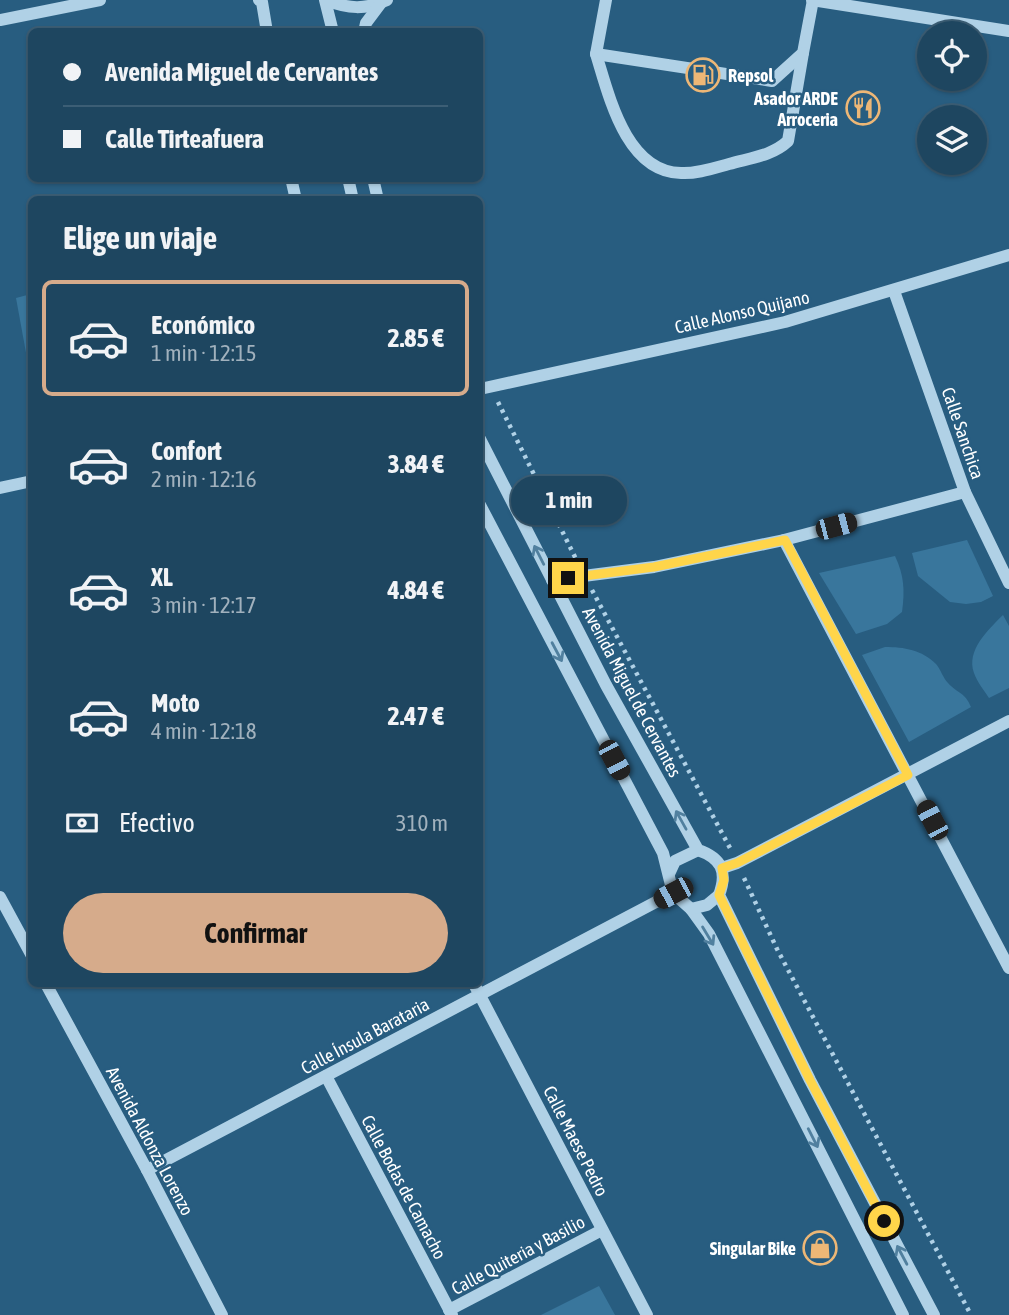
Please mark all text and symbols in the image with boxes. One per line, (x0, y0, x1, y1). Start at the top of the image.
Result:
map controls (917, 21, 987, 175)
button: locate (917, 21, 987, 91)
fuel station icon: Repsol (684, 56, 722, 94)
text: Avenida Miguel de Cervantes (105, 57, 378, 87)
place label: Repsol (728, 65, 774, 86)
place label: Asador ARDE Arroceria (753, 88, 838, 130)
restaurant icon: Asador ARDE Arroceria (844, 89, 882, 127)
button: layers (917, 105, 987, 175)
text: Calle Tirteafuera (105, 124, 264, 154)
text: Elige un viaje (63, 219, 217, 256)
street label: Calle Alonso Quijano (673, 286, 811, 338)
icon: car (67, 307, 130, 370)
text: Económico (151, 310, 255, 340)
text: 2.85 € (387, 323, 444, 353)
text: 1 min · 12:15 (151, 340, 257, 366)
street label: Calle Sanchica (937, 384, 989, 482)
icon: car (67, 433, 130, 496)
text: Confort (151, 436, 222, 466)
text: 3.84 € (387, 449, 444, 479)
text: 2 min · 12:16 (151, 466, 257, 492)
callout: 1 min (510, 476, 626, 526)
text: 1 min (546, 487, 592, 513)
car (813, 510, 860, 542)
one-way arrow (532, 545, 546, 566)
icon: car (67, 559, 130, 622)
text: XL (151, 562, 173, 592)
route end (552, 562, 584, 594)
text: 4.84 € (387, 575, 444, 605)
text: 3 min · 12:17 (151, 592, 257, 618)
street label: Avenida Miguel de Cervantes (578, 604, 686, 780)
one-way arrow (551, 641, 564, 662)
icon: car (67, 685, 130, 748)
text: Moto (151, 688, 200, 718)
text: 2.47 € (387, 701, 444, 731)
text: 4 min · 12:18 (151, 718, 257, 744)
car (595, 737, 634, 783)
car (913, 797, 952, 843)
icon: cash (63, 804, 101, 842)
text: Efectivo (119, 808, 195, 838)
text: 310 m (396, 810, 448, 836)
one-way arrow (674, 811, 688, 831)
car (650, 874, 697, 912)
button: Confirmar (63, 893, 448, 973)
one-way arrow (702, 925, 716, 945)
street label: Calle Ínsula Barataria (297, 993, 433, 1079)
street label: Avenida Aldonza Lorenzo (102, 1063, 198, 1219)
street label: Calle Maese Pedro (539, 1082, 613, 1200)
street label: Calle Bodas de Camacho (357, 1111, 451, 1263)
one-way arrow (806, 1127, 820, 1148)
route start (868, 1205, 900, 1237)
street label: Calle Quiteria y Basilio (448, 1211, 588, 1299)
shop icon: Singular Bike (801, 1229, 839, 1267)
place label: Singular Bike (710, 1238, 796, 1259)
one-way arrow (895, 1245, 909, 1266)

